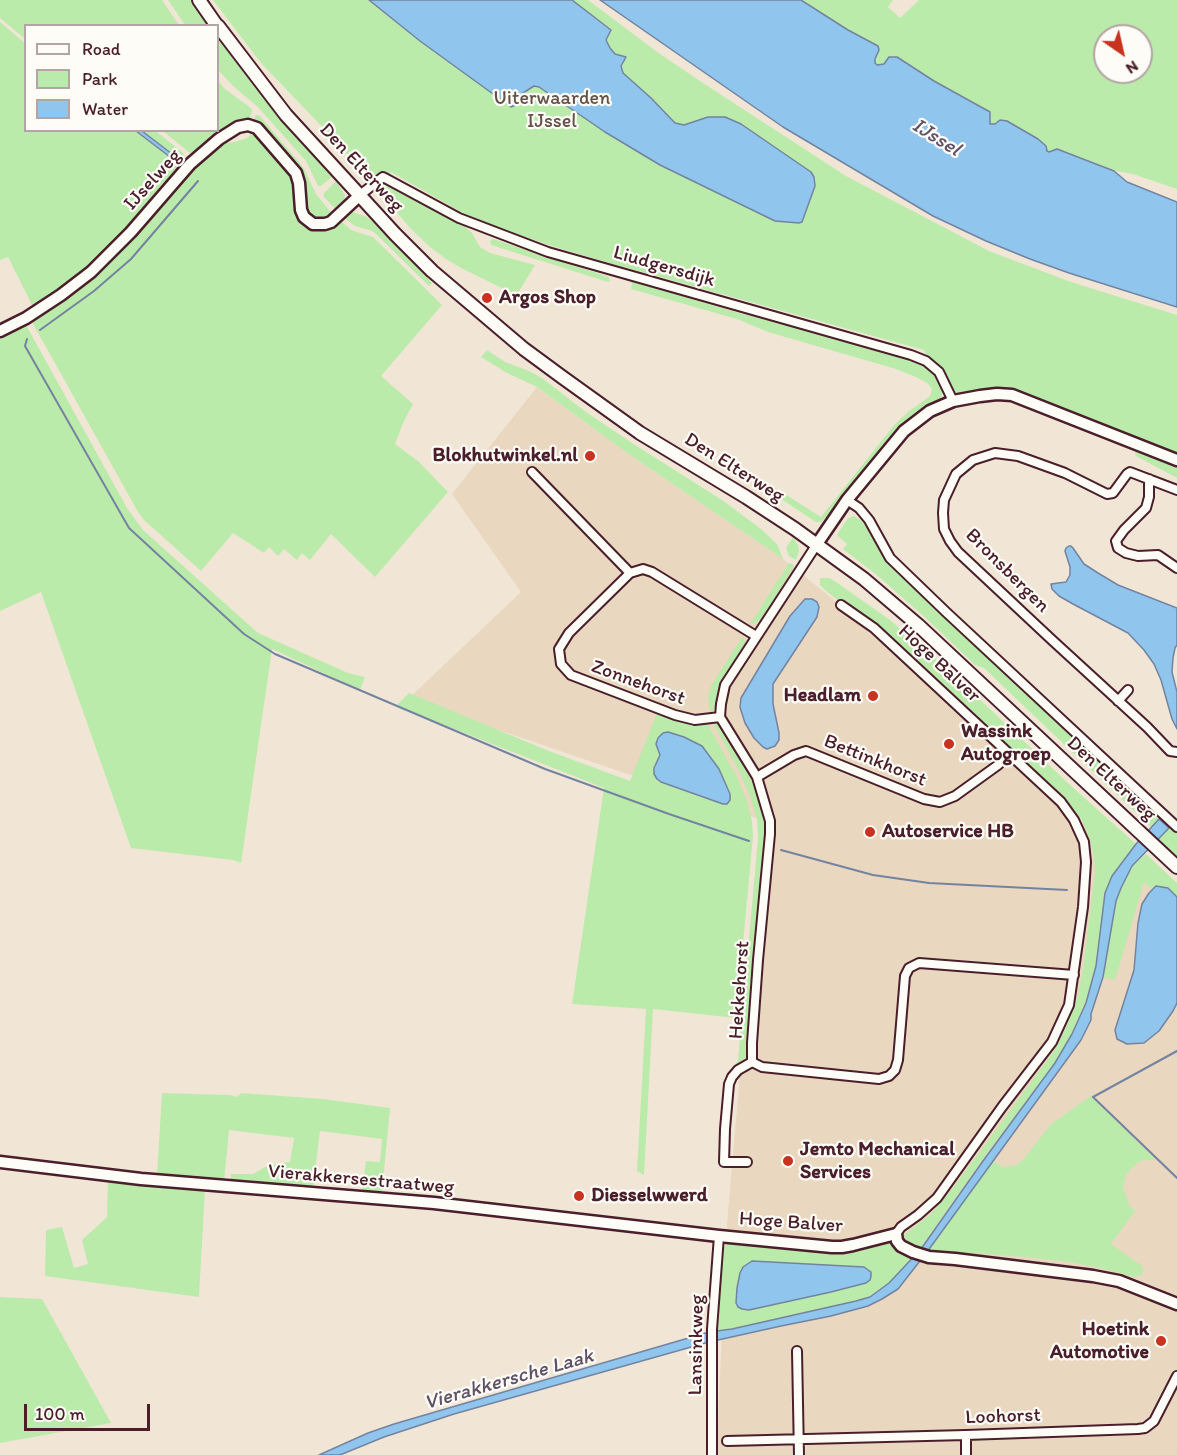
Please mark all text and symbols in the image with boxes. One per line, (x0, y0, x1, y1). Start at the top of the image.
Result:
legend (24, 24, 219, 132)
north arrow (1093, 24, 1153, 84)
text: Road (82, 38, 121, 60)
text: N (1122, 57, 1142, 79)
text: Park (82, 68, 117, 90)
park label: Uiterwaarden IJssel (494, 87, 610, 134)
text: Water (82, 98, 128, 120)
water label: IJssel (907, 113, 965, 163)
street label: Den Elterweg (314, 118, 408, 218)
street label: IJselweg (119, 144, 187, 216)
street label: Liudgersdijk (610, 241, 718, 293)
place label: Argos Shop (499, 286, 596, 310)
marker: Argos Shop (480, 291, 494, 305)
street label: Den Elterweg (680, 428, 788, 508)
place label: Blokhutwinkel.nl (433, 444, 578, 468)
marker: Blokhutwinkel.nl (583, 449, 597, 463)
street label: Bronsbergen (960, 524, 1054, 618)
street label: Hoge Balver (893, 620, 985, 708)
street label: Zonnehorst (588, 655, 688, 711)
place label: Headlam (784, 684, 861, 708)
marker: Headlam (866, 689, 880, 703)
place label: Wassink Autogroep (961, 720, 1051, 767)
street label: Bettinkhorst (820, 730, 930, 792)
street label: Den Elterweg (1061, 732, 1161, 826)
marker: Wassink Autogroep (942, 737, 956, 751)
place label: Autoservice HB (882, 820, 1014, 844)
marker: Autoservice HB (863, 825, 877, 839)
street label: Hekkehorst (725, 940, 755, 1040)
place label: Jemto Mechanical Services (800, 1138, 955, 1185)
marker: Jemto Mechanical Services (781, 1154, 795, 1168)
street label: Vierakkersestraatweg (267, 1160, 455, 1200)
place label: Diesselwwerd (591, 1184, 708, 1208)
marker: Diesselwwerd (572, 1189, 586, 1203)
street label: Hoge Balver (738, 1207, 844, 1239)
street label: Lansinkweg (684, 1294, 710, 1396)
place label: Hoetink Automotive (1050, 1318, 1149, 1365)
marker: Hoetink Automotive (1154, 1334, 1168, 1348)
water label: Vierakkersche Laak (422, 1344, 596, 1416)
scale bar (27, 1392, 153, 1430)
text: 100 m (35, 1403, 85, 1425)
street label: Loohorst (965, 1404, 1041, 1430)

